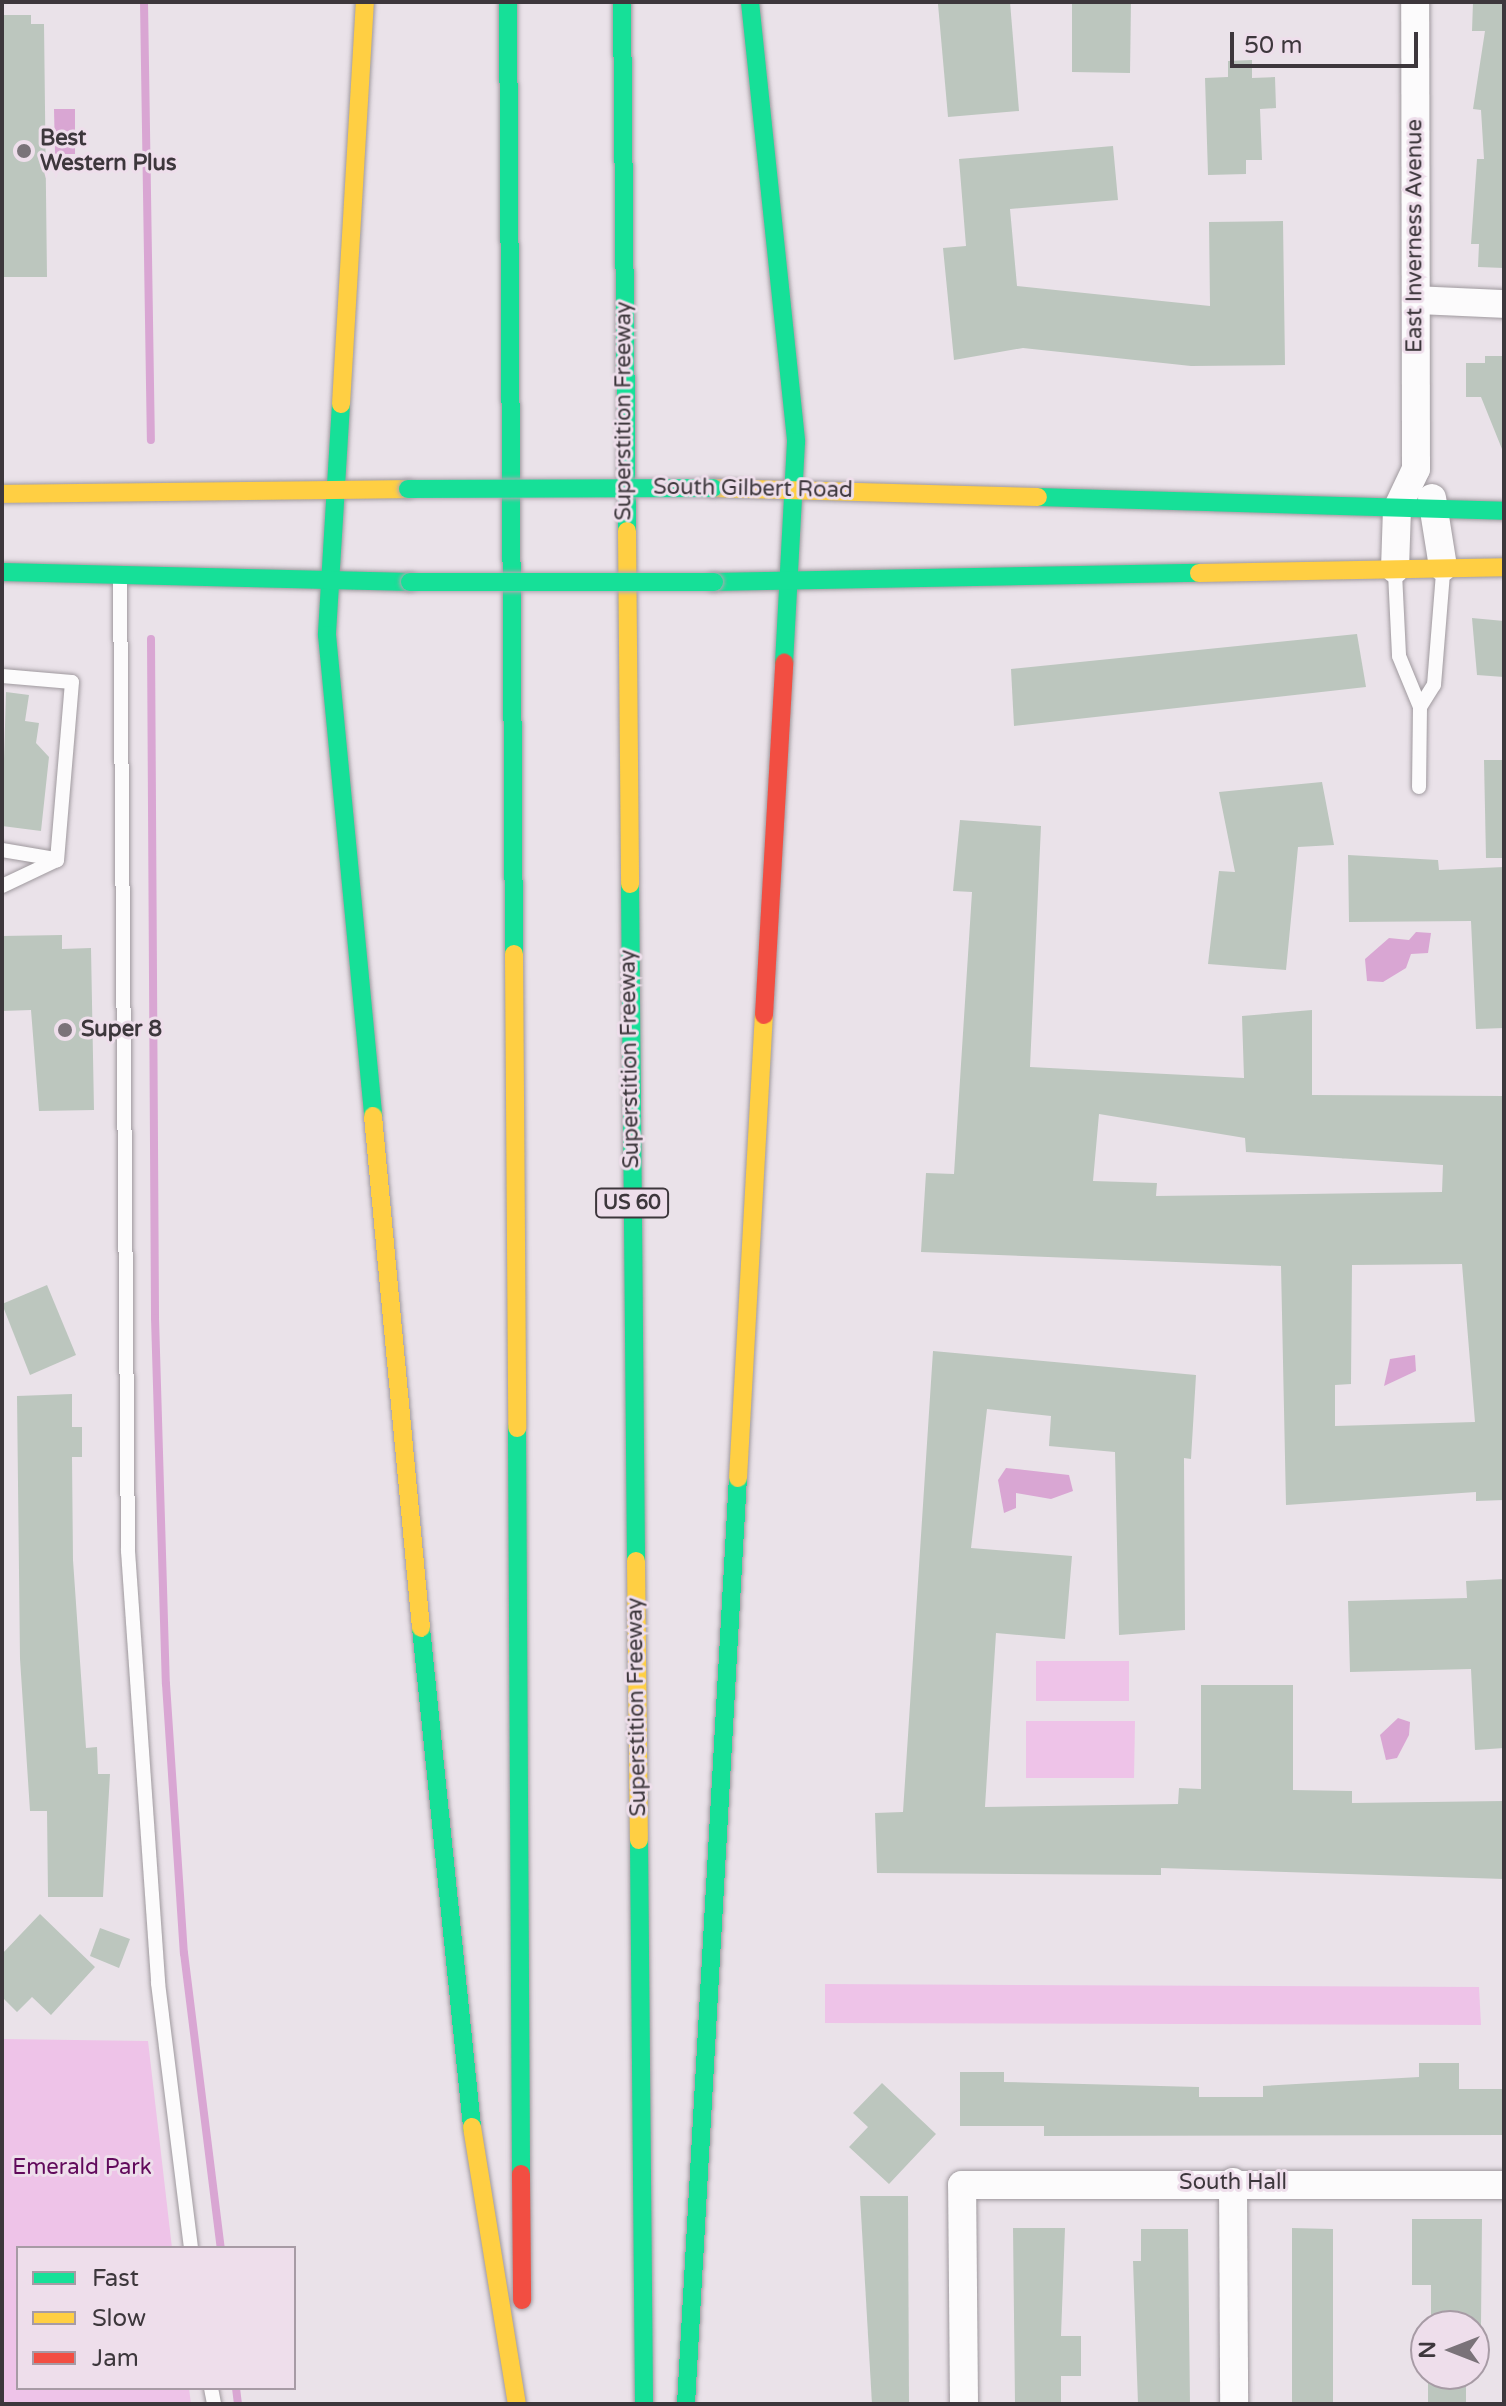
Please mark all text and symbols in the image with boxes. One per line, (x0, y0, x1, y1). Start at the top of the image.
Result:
scale bar (1234, 16, 1422, 66)
text: 50 m (1244, 31, 1302, 60)
street label: East Inverness Avenue (1402, 119, 1428, 353)
place label: Best Western Plus (40, 125, 177, 176)
marker: Best Western Plus (15, 142, 33, 160)
street label: Superstition Freeway (611, 301, 637, 521)
street label: South Gilbert Road (653, 474, 853, 504)
street label: Superstition Freeway (615, 949, 645, 1169)
place label: Super 8 (81, 1017, 162, 1043)
marker: Super 8 (56, 1021, 74, 1039)
road number: US 60 (594, 1187, 670, 1219)
street label: Superstition Freeway (622, 1597, 652, 1817)
park label: Emerald Park (12, 2155, 152, 2181)
street label: South Hall (1179, 2170, 1287, 2196)
legend (16, 2246, 296, 2390)
text: Fast (92, 2264, 139, 2293)
text: Slow (92, 2304, 146, 2333)
north arrow (1410, 2310, 1490, 2390)
text: N (1415, 2341, 1441, 2359)
text: Jam (92, 2344, 139, 2373)

